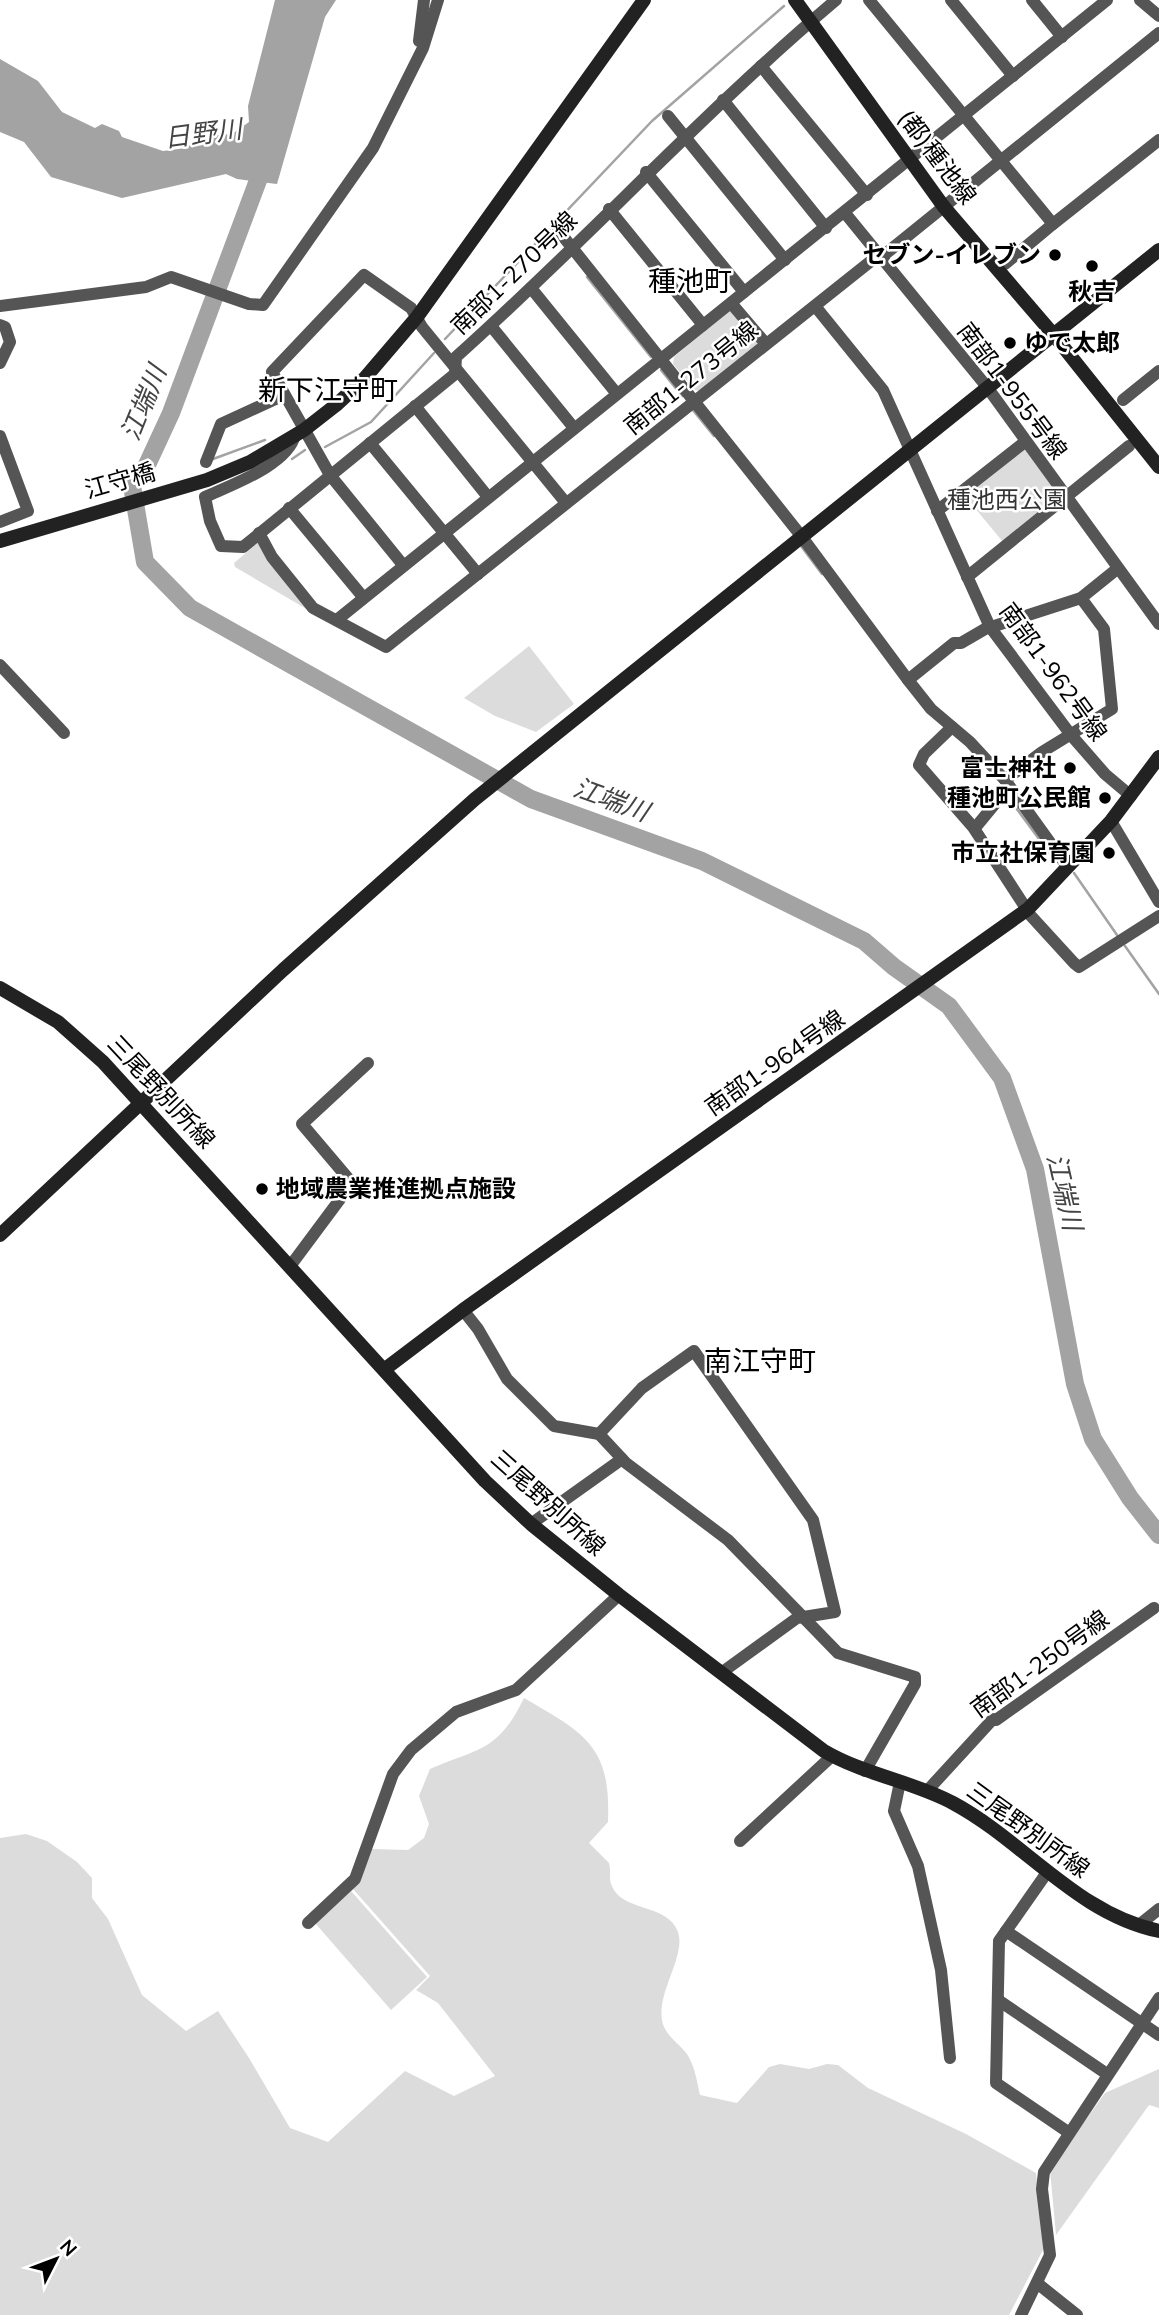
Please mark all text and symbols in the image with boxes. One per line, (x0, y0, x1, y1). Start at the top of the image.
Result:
street label: (都)種池線 (891, 103, 983, 211)
water label: 日野川 (162, 112, 247, 156)
street label: 南部1-270号線 (444, 205, 584, 341)
place label: セブン-イレブン (863, 239, 1041, 271)
marker: セブン-イレブン (1047, 247, 1063, 263)
marker: 秋吉 (1084, 258, 1100, 274)
district label: 種池町 (648, 263, 732, 301)
place label: 秋吉 (1068, 276, 1116, 308)
street label: 南部1-273号線 (617, 314, 765, 442)
street label: 南部1-955号線 (950, 316, 1074, 466)
place label: ゆで太郎 (1024, 327, 1120, 359)
marker: ゆで太郎 (1002, 335, 1018, 351)
water label: 江端川 (113, 358, 176, 446)
district label: 新下江守町 (258, 372, 398, 410)
street label: 江守橋 (81, 456, 159, 506)
park label: 種池西公園 (947, 484, 1067, 516)
street label: 南部1-962号線 (992, 596, 1114, 748)
place label: 富士神社 (960, 752, 1056, 784)
marker: 富士神社 (1062, 760, 1078, 776)
water label: 江端川 (568, 770, 656, 831)
place label: 種池町公民館 (947, 782, 1091, 814)
marker: 種池町公民館 (1097, 790, 1113, 806)
place label: 市立社保育園 (951, 837, 1095, 869)
marker: 市立社保育園 (1101, 845, 1117, 861)
street label: 南部1-964号線 (699, 1003, 851, 1123)
street label: 三尾野別所線 (100, 1028, 222, 1156)
water label: 江端川 (1038, 1150, 1090, 1237)
place label: 地域農業推進拠点施設 (276, 1173, 516, 1205)
marker: 地域農業推進拠点施設 (254, 1181, 270, 1197)
district label: 南江守町 (704, 1343, 816, 1381)
street label: 三尾野別所線 (484, 1443, 612, 1563)
street label: 南部1-250号線 (964, 1603, 1116, 1725)
street label: 三尾野別所線 (960, 1775, 1096, 1885)
north arrow (21, 2224, 91, 2294)
text: N (53, 2234, 82, 2262)

